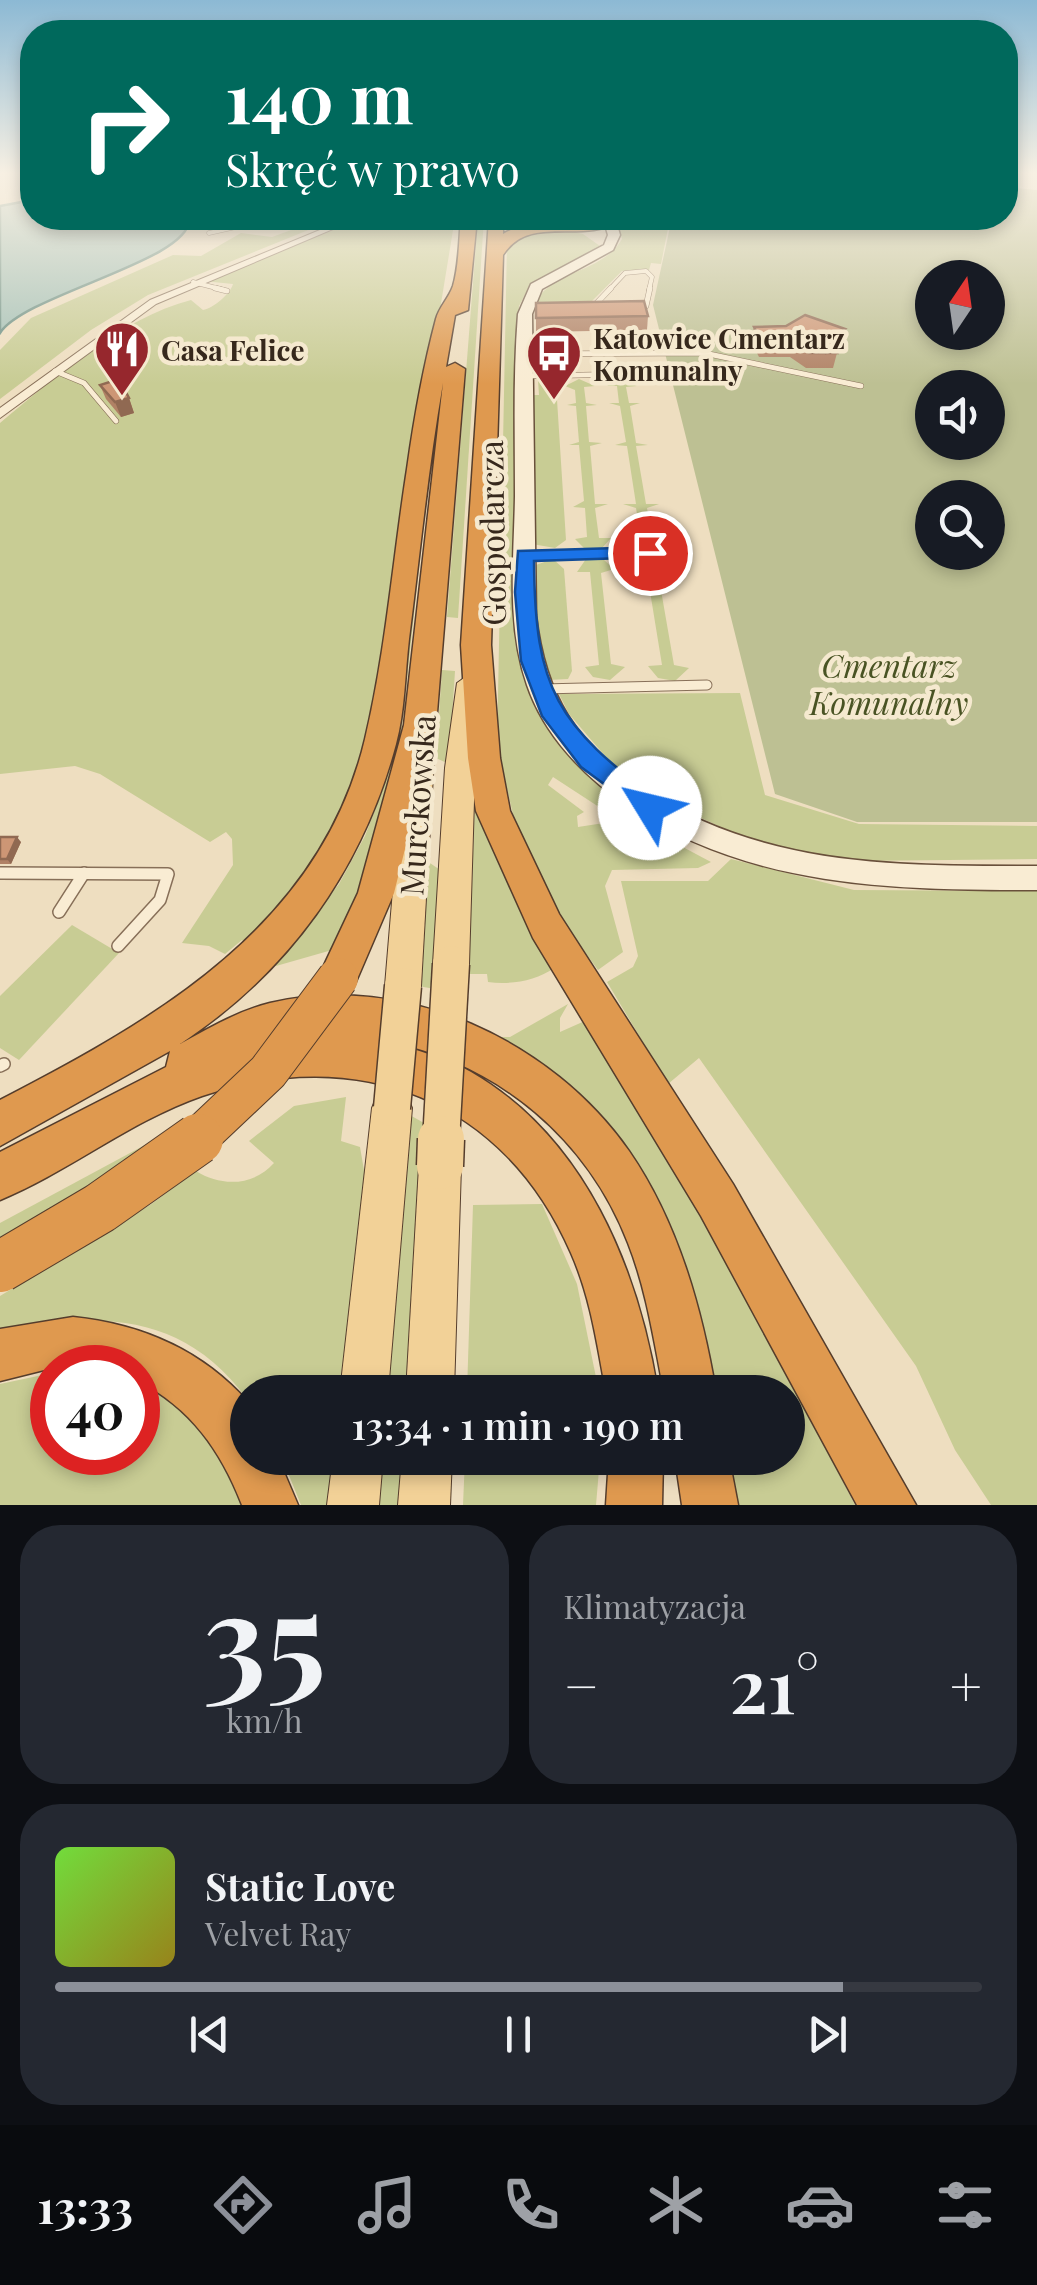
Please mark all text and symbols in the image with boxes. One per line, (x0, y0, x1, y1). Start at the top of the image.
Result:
text: 140 m (225, 48, 414, 142)
icon: right (60, 60, 190, 190)
text: Skręć w prawo (225, 138, 520, 198)
north arrow (915, 260, 1005, 350)
map controls (915, 260, 1005, 570)
restaurant icon: Casa Felice (92, 319, 152, 398)
place label: Katowice Cmentarz Komunalny (593, 319, 845, 388)
bus stop icon: Katowice Cmentarz Komunalny (524, 323, 584, 402)
place label: Casa Felice (161, 331, 305, 368)
button: sound (915, 370, 1005, 460)
street label: Gospodarcza (468, 440, 514, 626)
button: search (915, 480, 1005, 570)
pin (608, 511, 693, 596)
icon: arrive (623, 526, 678, 581)
park label: Cmentarz Komunalny (808, 643, 968, 723)
street label: Murckowska (388, 713, 444, 897)
position arrow (598, 756, 702, 860)
speed limit sign: 40 (30, 1345, 160, 1475)
text: 13:34 · 1 min · 190 m (352, 1399, 683, 1450)
text: 35 (203, 1546, 326, 1720)
text: Klimatyzacja (564, 1584, 746, 1627)
text: 21° (729, 1633, 819, 1733)
text: − (564, 1647, 599, 1721)
text: + (950, 1647, 982, 1721)
text: km/h (226, 1698, 303, 1741)
text: Static Love (205, 1860, 395, 1911)
text: Velvet Ray (205, 1911, 352, 1954)
icon: previous (182, 2007, 237, 2062)
icon: pause (491, 2007, 546, 2062)
icon: next (800, 2007, 855, 2062)
icon: directions (208, 2170, 278, 2240)
icon: music (352, 2170, 422, 2240)
icon: phone (496, 2170, 566, 2240)
icon: climate (641, 2170, 711, 2240)
icon: car (785, 2170, 855, 2240)
icon: filters (930, 2170, 1000, 2240)
text: 13:33 (37, 2175, 133, 2235)

